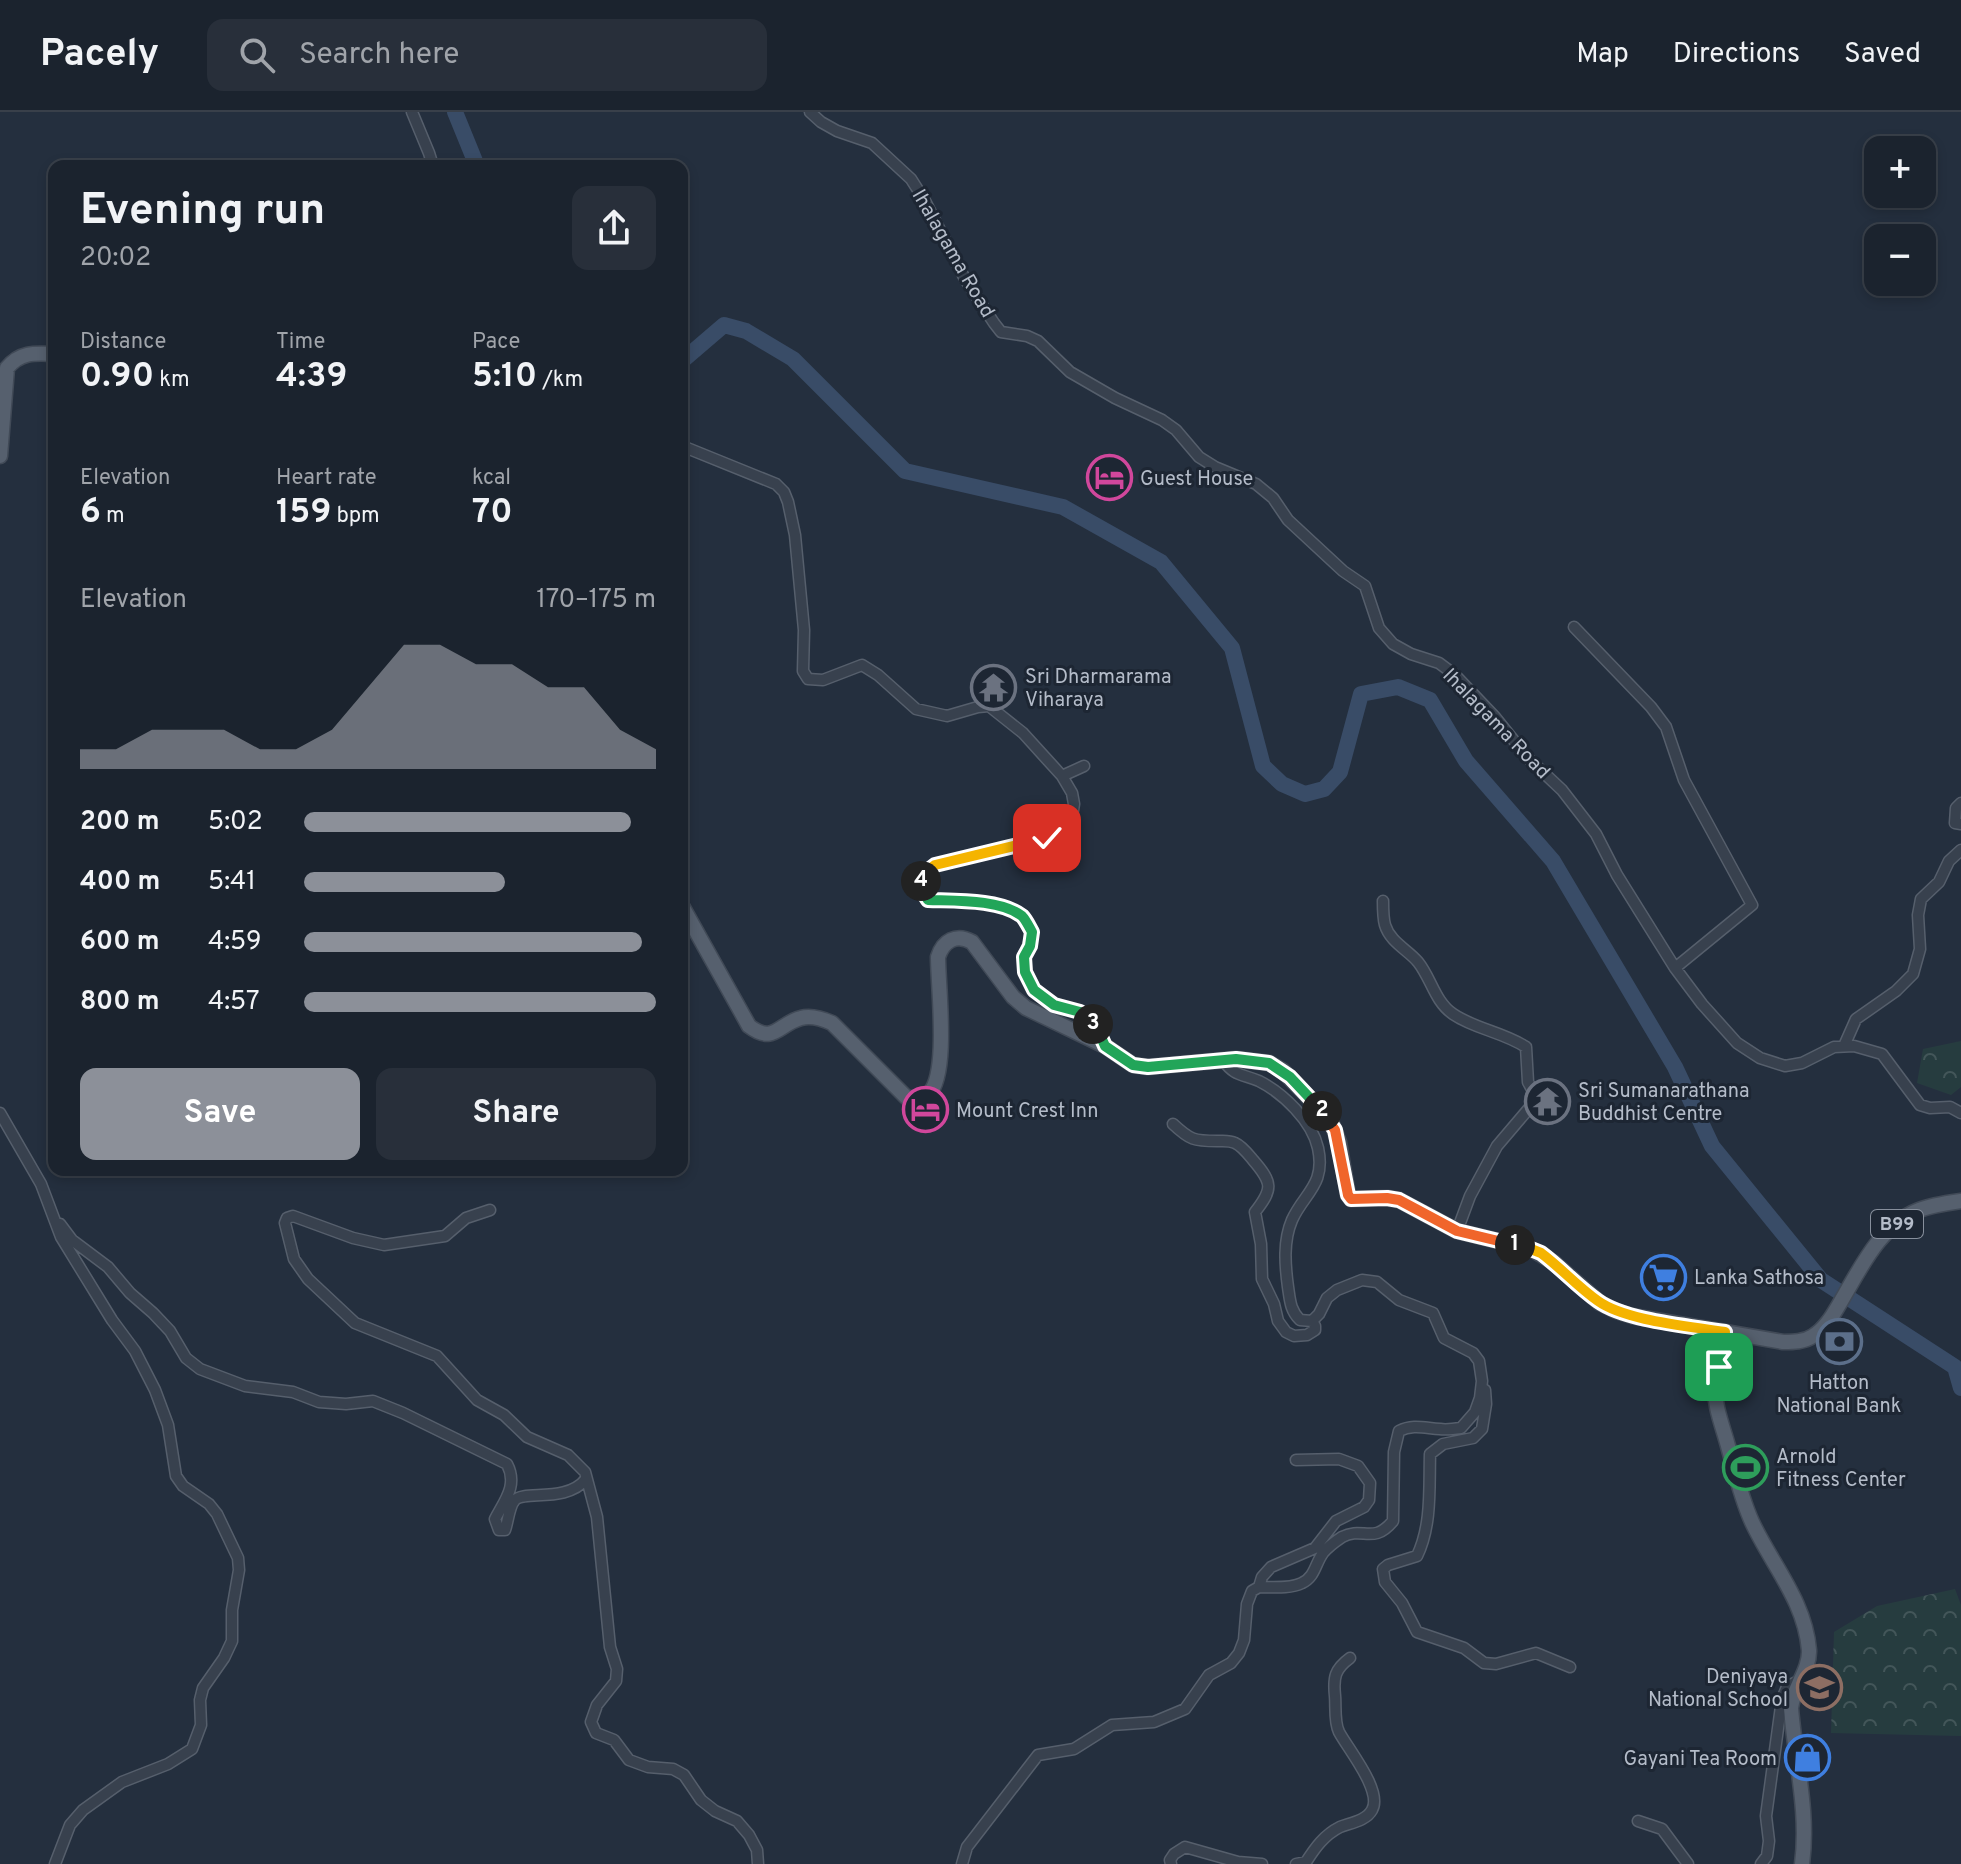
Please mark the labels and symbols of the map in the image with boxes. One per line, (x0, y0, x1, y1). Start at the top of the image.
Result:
street label: Ihalagama Road (905, 185, 1000, 323)
hotel icon: Guest House (1085, 454, 1133, 502)
place label: Guest House (1140, 467, 1253, 493)
temple icon: Sri Dharmarama Viharaya (970, 663, 1018, 711)
street label: Ihalagama Road (1436, 663, 1555, 785)
place label: Sri Dharmarama Viharaya (1025, 665, 1171, 714)
pin (1013, 804, 1081, 872)
pin: 4 (901, 861, 941, 901)
pin: 3 (1073, 1004, 1113, 1044)
temple icon: Sri Sumanarathana Buddhist Centre (1523, 1077, 1571, 1125)
place label: Sri Sumanarathana Buddhist Centre (1578, 1079, 1750, 1128)
hotel icon: Mount Crest Inn (901, 1086, 949, 1134)
pin: 2 (1302, 1091, 1342, 1131)
place label: Mount Crest Inn (956, 1099, 1099, 1125)
road number: B99 (1871, 1210, 1923, 1238)
pin: 1 (1495, 1225, 1535, 1265)
supermarket icon: Lanka Sathosa (1639, 1253, 1687, 1301)
place label: Lanka Sathosa (1694, 1266, 1824, 1292)
bank icon: Hatton National Bank (1815, 1318, 1863, 1366)
pin (1685, 1333, 1753, 1401)
place label: Hatton National Bank (1777, 1371, 1901, 1420)
sports icon: Arnold Fitness Center (1721, 1444, 1769, 1492)
place label: Arnold Fitness Center (1776, 1445, 1906, 1494)
school or university icon: Deniyaya National School (1795, 1664, 1843, 1712)
place label: Deniyaya National School (1648, 1665, 1788, 1714)
shop icon: Gayani Tea Room (1784, 1734, 1832, 1782)
place label: Gayani Tea Room (1624, 1747, 1777, 1773)

